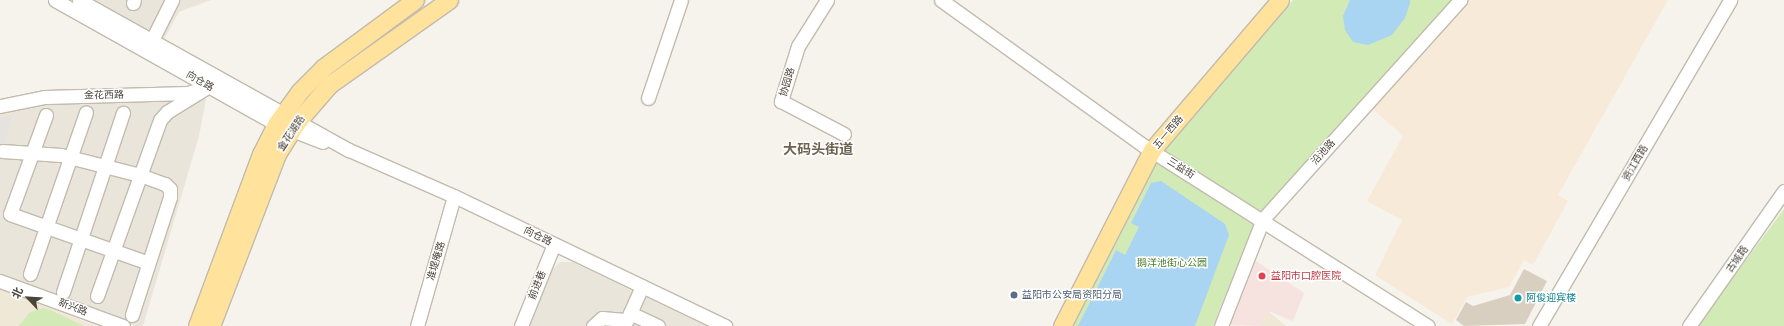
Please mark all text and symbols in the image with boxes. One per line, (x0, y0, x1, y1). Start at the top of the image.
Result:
street label: 协园路 (777, 66, 797, 98)
street label: 向仓路 (184, 68, 216, 94)
street label: 金花西路 (84, 89, 124, 101)
street label: 金花湖路 (275, 113, 307, 153)
street label: 五一西路 (1151, 113, 1185, 151)
street label: 沿池路 (1309, 137, 1337, 167)
district label: 大码头街道 (783, 141, 853, 157)
street label: 资江西路 (1620, 143, 1650, 183)
street label: 三益街 (1165, 155, 1197, 181)
street label: 向仓路 (522, 224, 554, 248)
street label: 准堤庵路 (425, 240, 447, 282)
street label: 古城路 (1723, 243, 1751, 275)
park label: 鹅洋池街心公园 (1137, 257, 1207, 269)
street label: 前进巷 (526, 269, 548, 301)
marker: 益阳市口腔医院 (1256, 270, 1268, 282)
place label: 益阳市口腔医院 (1271, 270, 1341, 282)
north arrow (8, 278, 48, 318)
text: 北 (9, 285, 25, 300)
place label: 益阳市公安局资阳分局 (1022, 289, 1122, 301)
marker: 益阳市公安局资阳分局 (1009, 290, 1019, 300)
place label: 阿俊迎宾楼 (1526, 292, 1576, 304)
marker: 阿俊迎宾楼 (1513, 293, 1523, 303)
street label: 新兴路 (57, 296, 89, 318)

